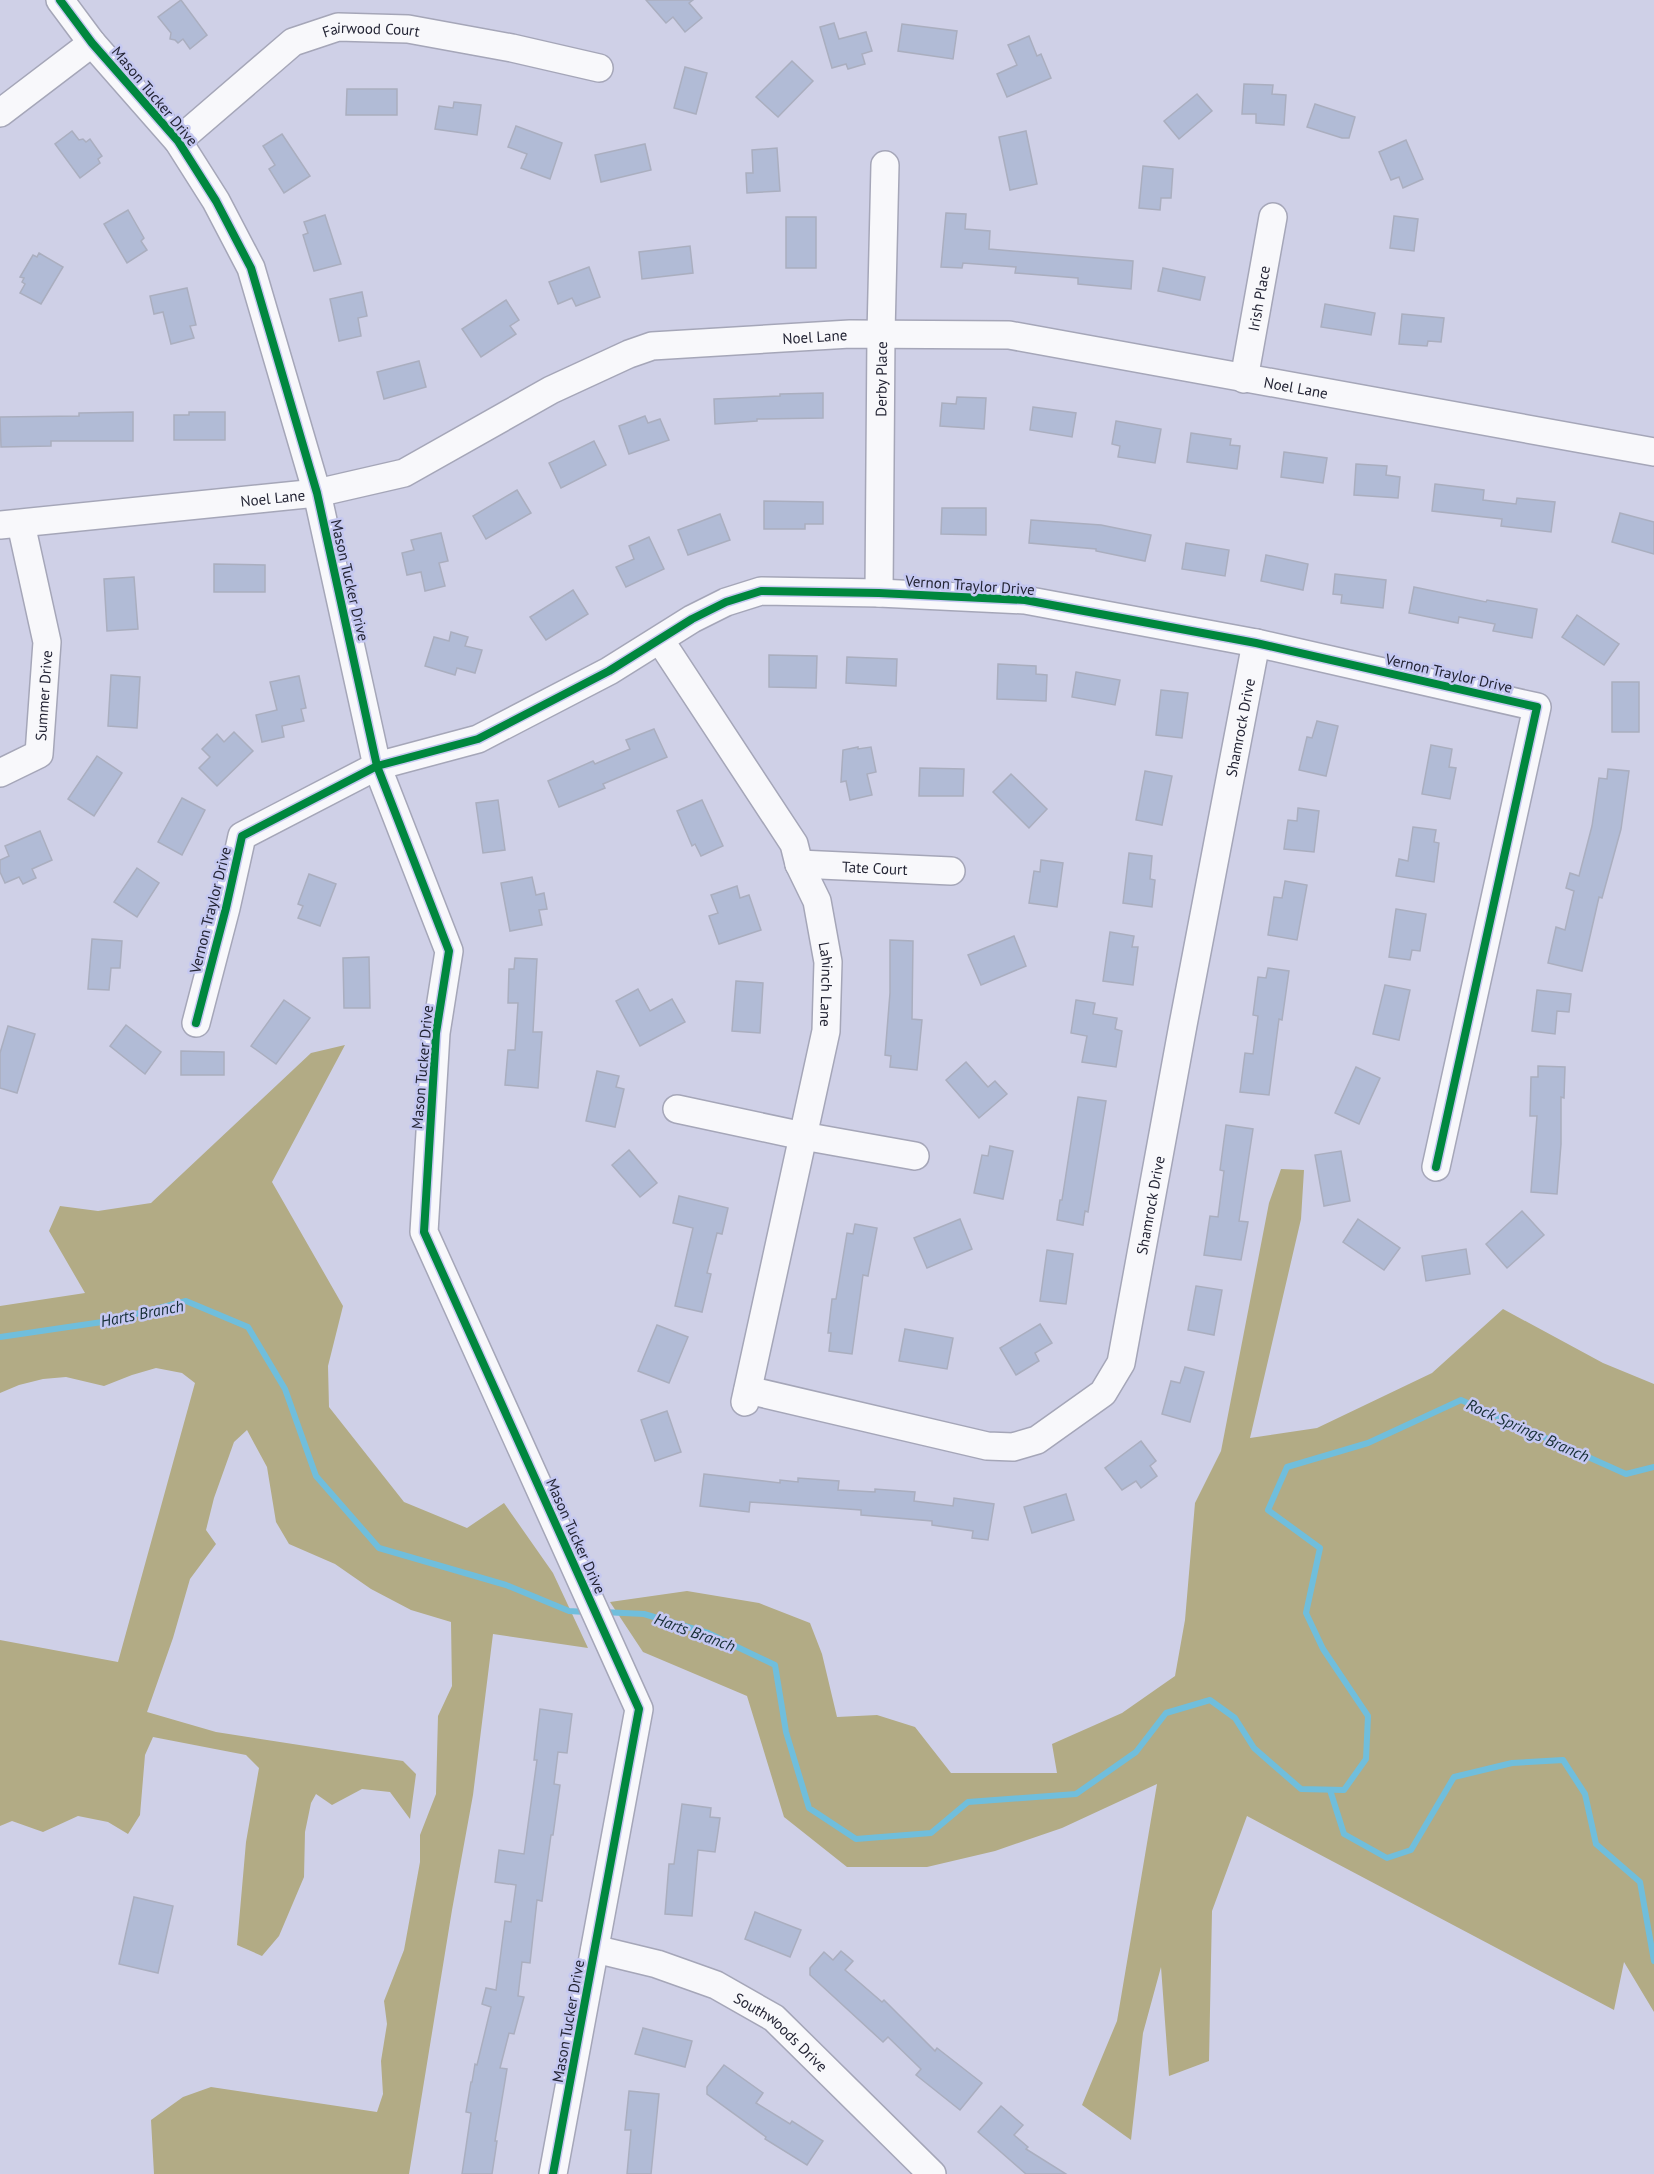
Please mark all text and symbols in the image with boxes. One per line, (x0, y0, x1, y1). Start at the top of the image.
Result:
street label: Fairwood Court (320, 17, 421, 41)
street label: Mason Tucker Drive (108, 42, 202, 150)
street label: Irish Place (1243, 264, 1274, 333)
street label: Noel Lane (782, 325, 848, 348)
street label: Derby Place (871, 341, 890, 417)
street label: Noel Lane (1262, 372, 1330, 402)
street label: Noel Lane (239, 485, 306, 510)
street label: Mason Tucker Drive (327, 517, 373, 643)
street label: Vernon Traylor Drive (904, 571, 1035, 599)
street label: Vernon Traylor Drive (1383, 649, 1514, 697)
street label: Summer Drive (30, 650, 56, 742)
street label: Shamrock Drive (1221, 677, 1259, 779)
street label: Vernon Traylor Drive (185, 845, 235, 976)
street label: Tate Court (842, 856, 908, 878)
street label: Lahinch Lane (815, 940, 838, 1027)
street label: Mason Tucker Drive (407, 1004, 437, 1130)
street label: Shamrock Drive (1132, 1154, 1168, 1256)
water label: Harts Branch (99, 1295, 185, 1331)
water label: Rock Springs Branch (1464, 1394, 1592, 1466)
street label: Mason Tucker Drive (542, 1475, 610, 1597)
water label: Harts Branch (652, 1608, 738, 1656)
street label: Mason Tucker Drive (548, 1958, 588, 2084)
street label: Southwoods Drive (731, 1988, 832, 2075)

